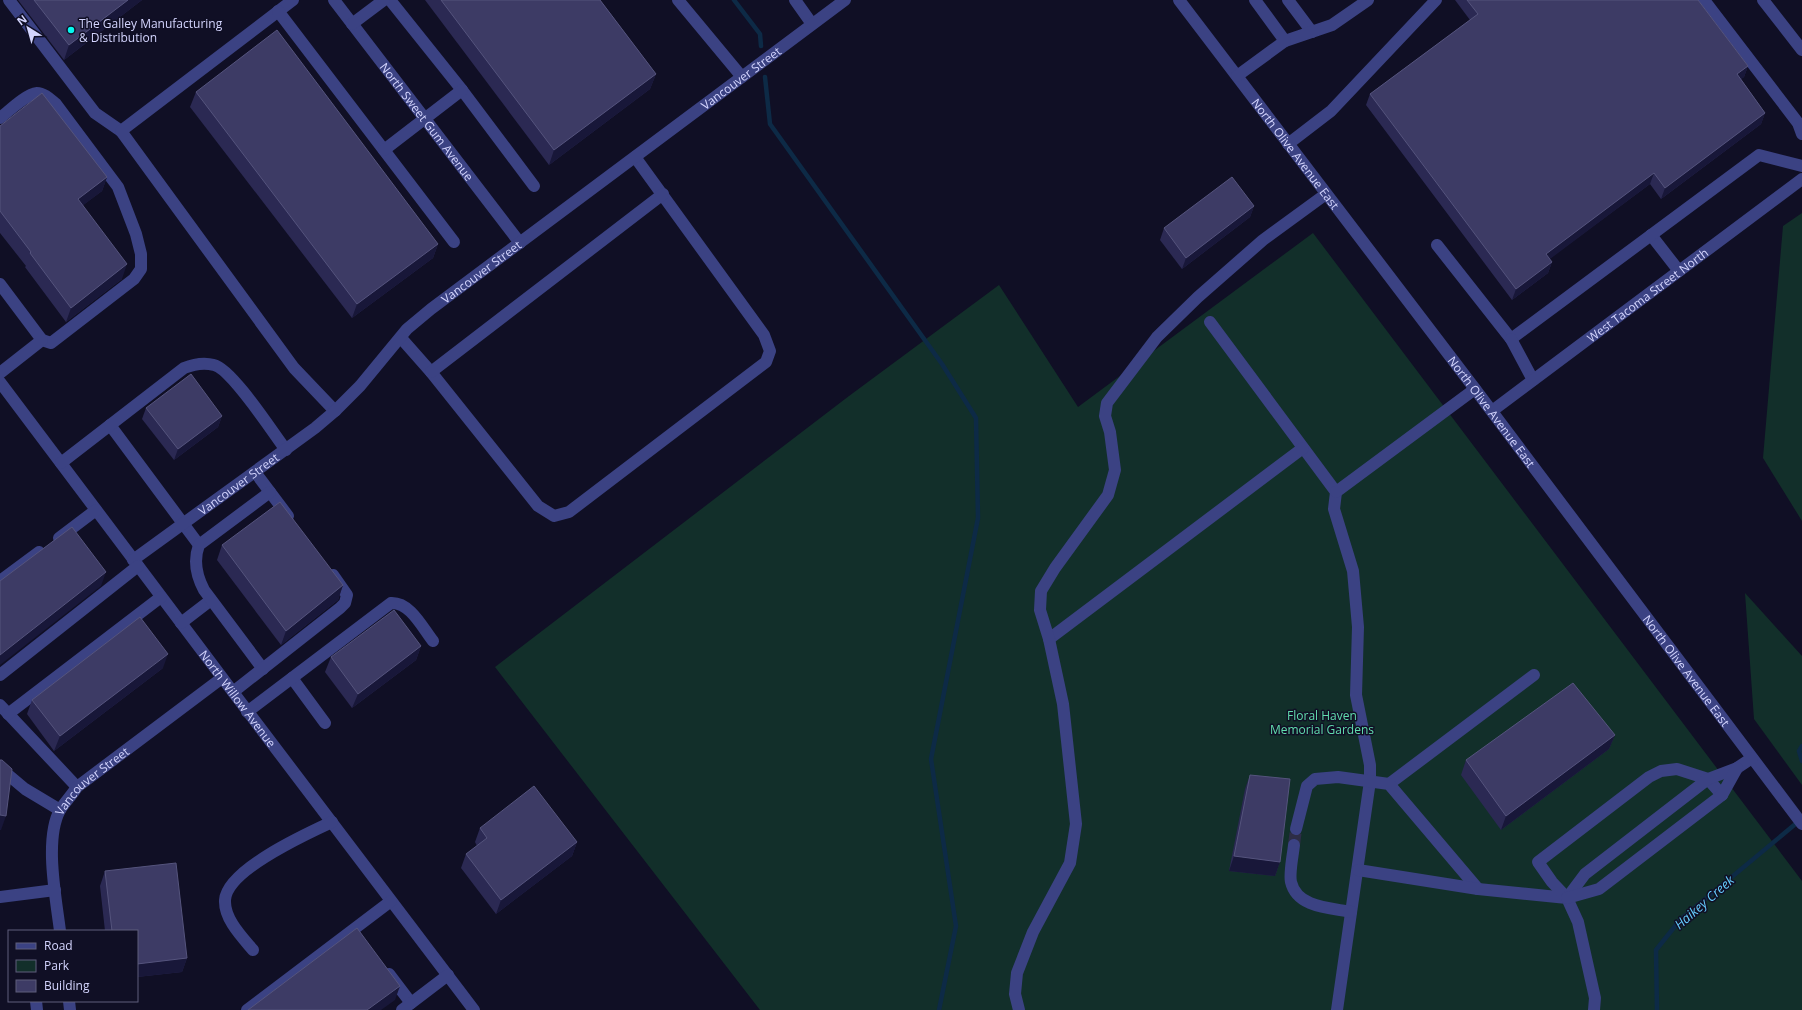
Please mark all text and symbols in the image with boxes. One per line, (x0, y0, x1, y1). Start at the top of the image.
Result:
north arrow (8, 8, 48, 48)
text: N (14, 11, 30, 28)
place label: The Galley Manufacturing & Distribution (79, 15, 223, 46)
marker: The Galley Manufacturing & Distribution (66, 25, 76, 35)
street label: Vancouver Street (697, 42, 784, 113)
street label: North Sweet Gum Avenue (376, 59, 478, 184)
street label: North Olive Avenue East (1248, 95, 1344, 213)
street label: Vancouver Street (438, 236, 525, 307)
street label: West Tacoma Street North (1583, 244, 1712, 346)
street label: North Olive Avenue East (1444, 352, 1539, 471)
street label: Vancouver Street (194, 449, 282, 519)
street label: North Olive Avenue East (1639, 611, 1734, 730)
street label: North Willow Avenue (196, 646, 280, 751)
park label: Floral Haven Memorial Gardens (1270, 707, 1374, 738)
street label: Vancouver Street (50, 743, 132, 818)
water label: Haikey Creek (1670, 871, 1738, 933)
legend (8, 930, 138, 1002)
text: Road (44, 937, 73, 954)
text: Park (44, 957, 70, 974)
text: Building (44, 977, 90, 994)

